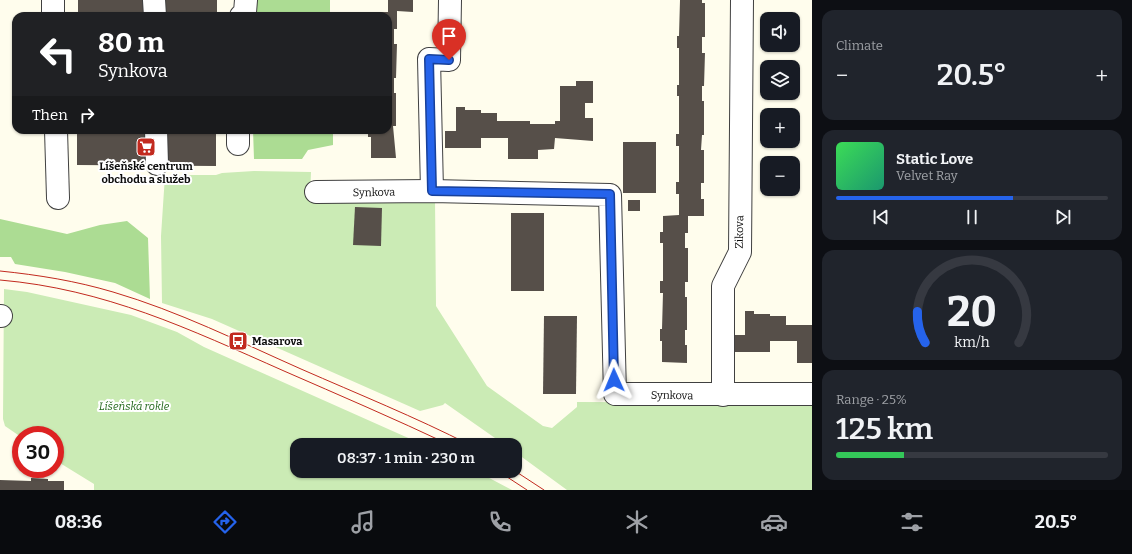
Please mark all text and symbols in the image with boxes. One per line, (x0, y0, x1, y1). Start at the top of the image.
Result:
map controls (760, 12, 800, 196)
button: sound (760, 12, 800, 52)
pin (432, 19, 466, 60)
icon: arrive (438, 25, 460, 47)
text: 80 m (98, 26, 164, 59)
icon: left (32, 28, 84, 80)
text: Climate (836, 38, 883, 53)
text: 20.5° (937, 57, 1007, 93)
text: Synkova (98, 60, 168, 82)
button: layers (760, 60, 800, 100)
text: − (836, 62, 848, 89)
text: + (1095, 62, 1108, 89)
icon: right (76, 104, 98, 126)
text: Then (32, 106, 68, 124)
button: + (760, 108, 800, 148)
supermarket icon: Líšeňské centrum obchodu a služeb (135, 136, 157, 158)
text: Static Love (896, 150, 973, 168)
button: − (760, 156, 800, 196)
place label: Líšeňské centrum obchodu a služeb (99, 160, 193, 186)
text: Velvet Ray (896, 168, 958, 183)
street label: Synkova (353, 186, 395, 199)
icon: previous (870, 206, 892, 228)
icon: pause (961, 206, 983, 228)
icon: next (1052, 206, 1074, 228)
street label: Zikova (733, 215, 746, 249)
text: 20 (947, 287, 997, 337)
bus stop icon: Masarova (227, 330, 249, 352)
text: km/h (954, 334, 990, 351)
place label: Masarova (252, 335, 303, 348)
position arrow (593, 359, 635, 401)
street label: Synkova (651, 389, 693, 402)
text: Range · 25% (836, 392, 907, 407)
park label: Líšeňská rokle (99, 400, 170, 413)
text: 125 km (836, 411, 933, 447)
speed limit sign: 30 (12, 426, 64, 478)
text: 08:37 · 1 min · 230 m (337, 449, 475, 467)
icon: directions (211, 508, 239, 536)
icon: music (349, 508, 377, 536)
icon: phone (486, 508, 514, 536)
icon: climate (623, 508, 651, 536)
icon: car (760, 508, 788, 536)
icon: filters (898, 508, 926, 536)
text: 08:36 (55, 511, 102, 533)
text: 20.5° (1035, 511, 1077, 533)

